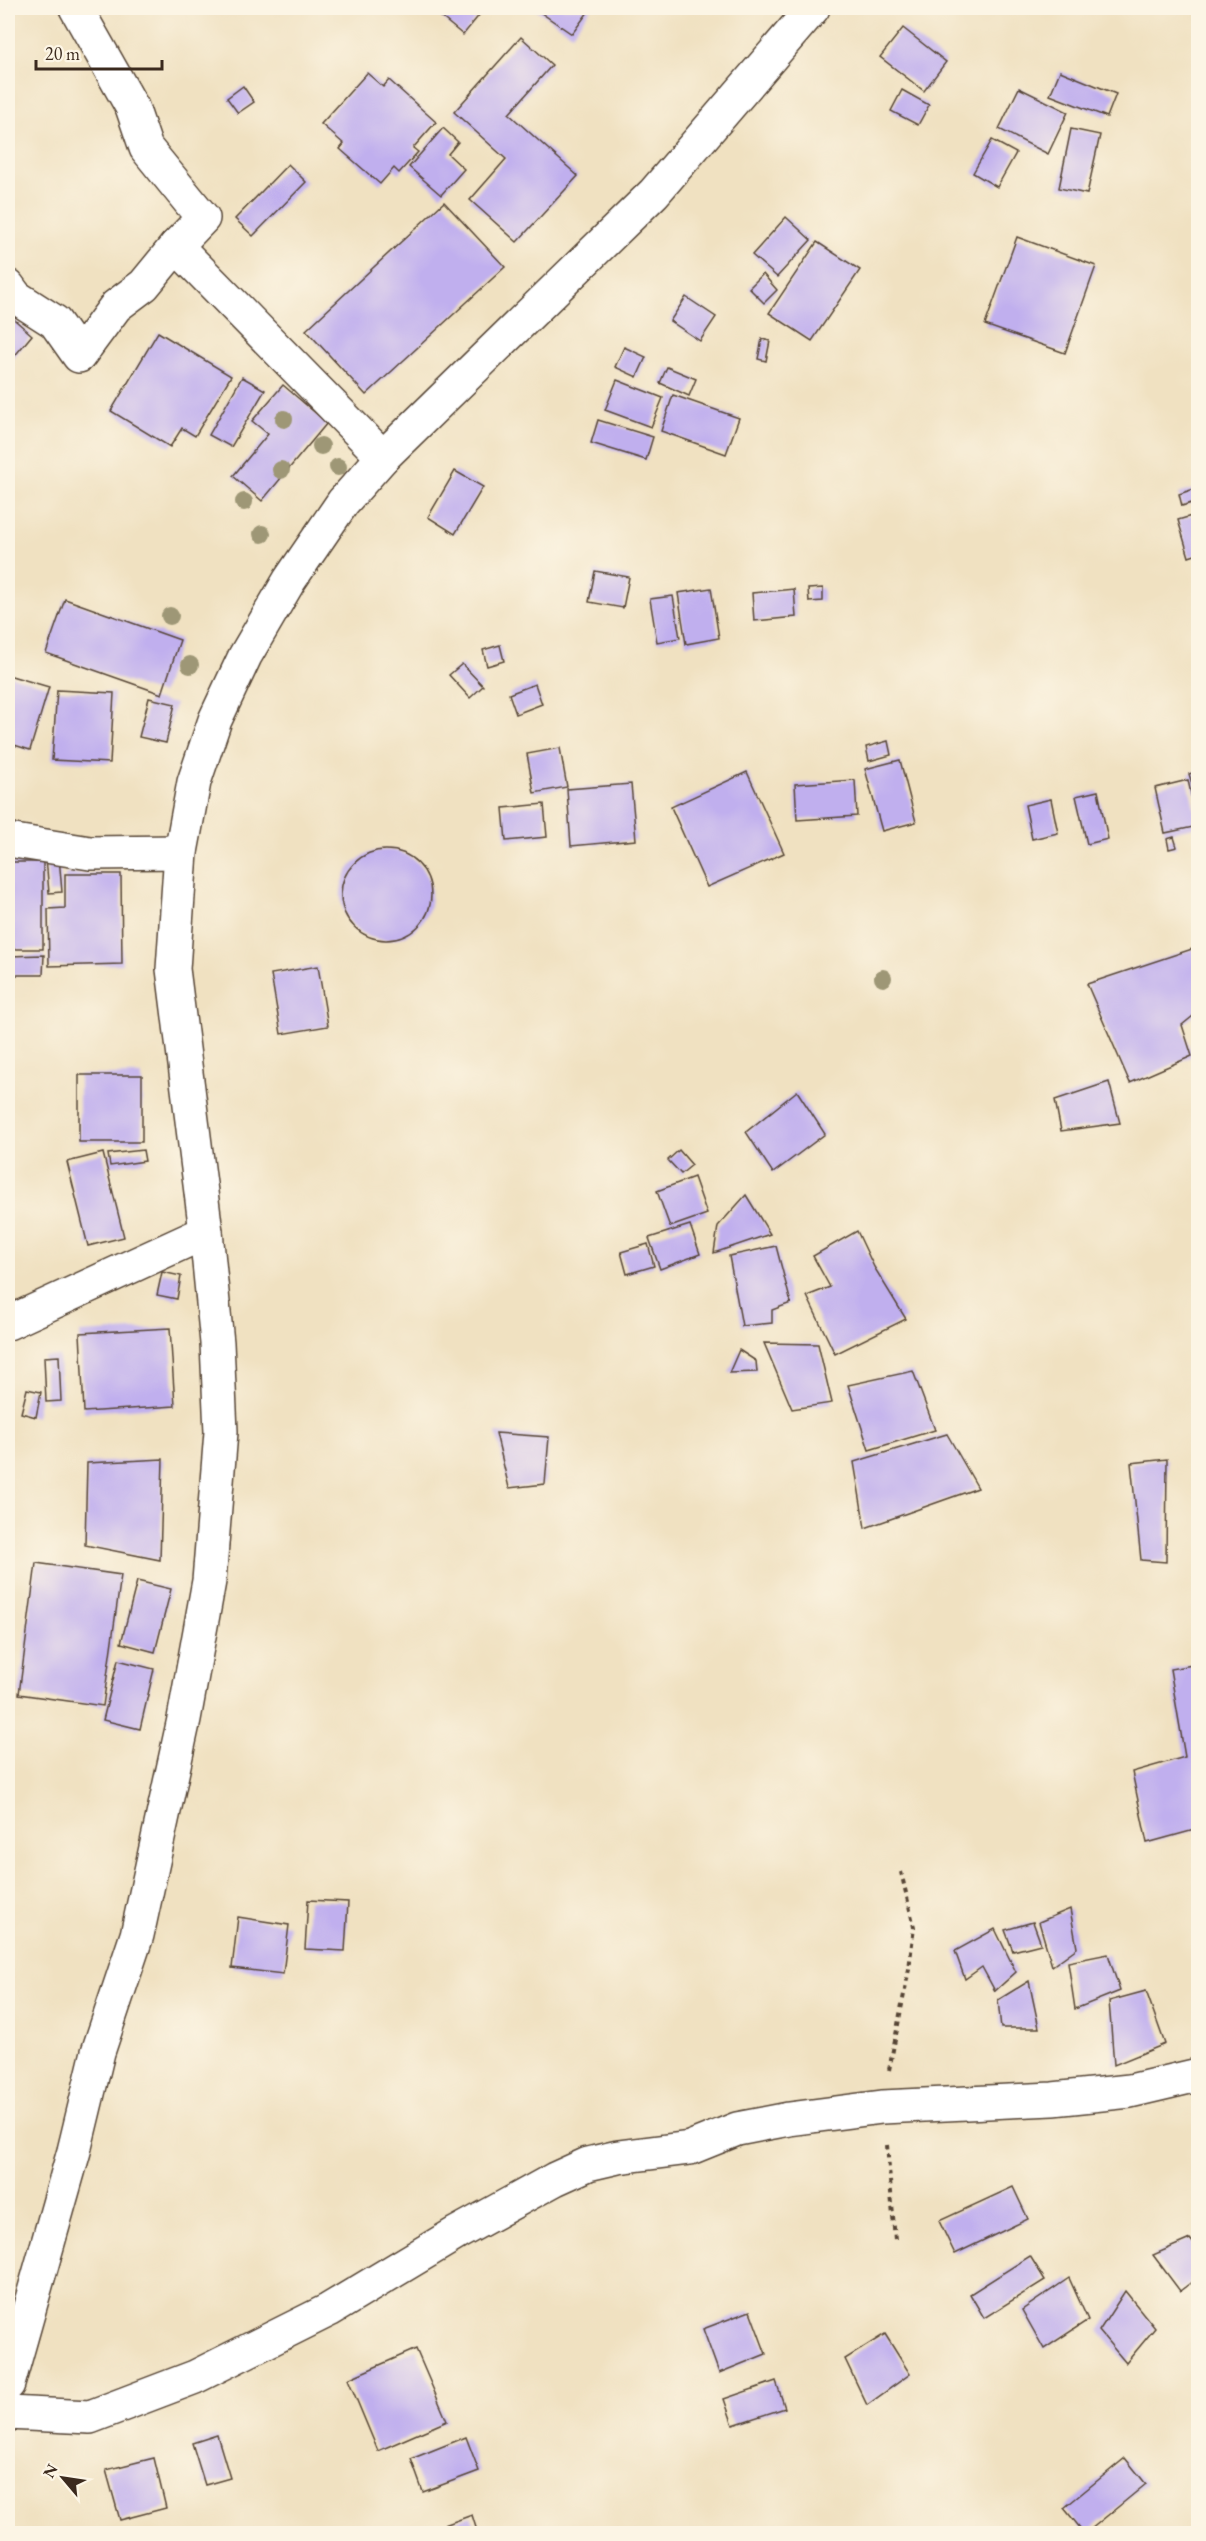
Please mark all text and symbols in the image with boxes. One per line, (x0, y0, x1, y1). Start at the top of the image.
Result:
scale bar (36, 33, 162, 71)
text: 20 m (45, 42, 80, 65)
north arrow (33, 2448, 93, 2508)
text: N (38, 2460, 63, 2482)

